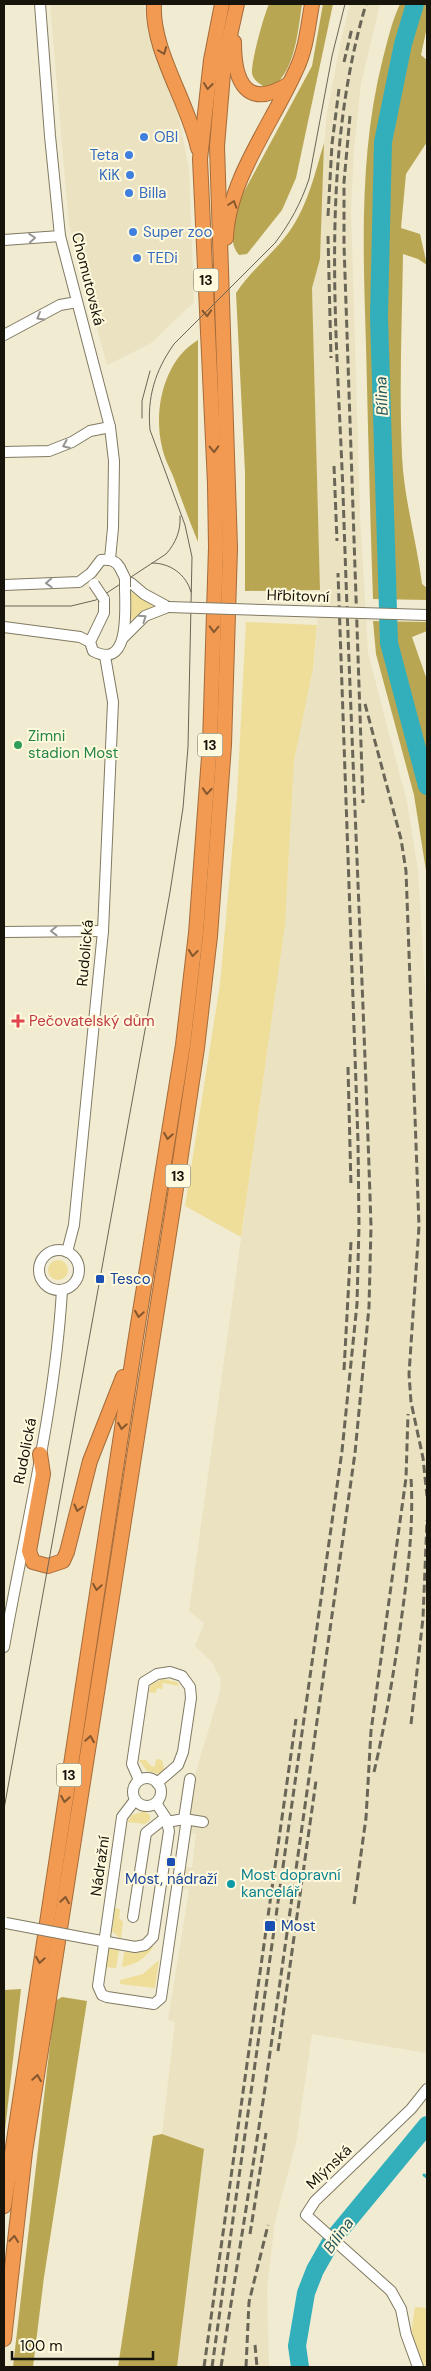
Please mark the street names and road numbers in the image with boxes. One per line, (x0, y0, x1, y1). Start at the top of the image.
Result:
street label: Chomutovská (67, 230, 109, 328)
road number: 13 (194, 268, 218, 292)
street label: Hřbitovní (266, 585, 330, 607)
road number: 13 (198, 734, 222, 756)
street label: Rudolická (72, 919, 98, 987)
road number: 13 (166, 1164, 190, 1188)
street label: Rudolická (9, 1416, 41, 1486)
road number: 13 (56, 1764, 82, 1786)
street label: Nádražní (86, 1834, 114, 1897)
street label: Mlýnská (302, 2140, 356, 2194)

